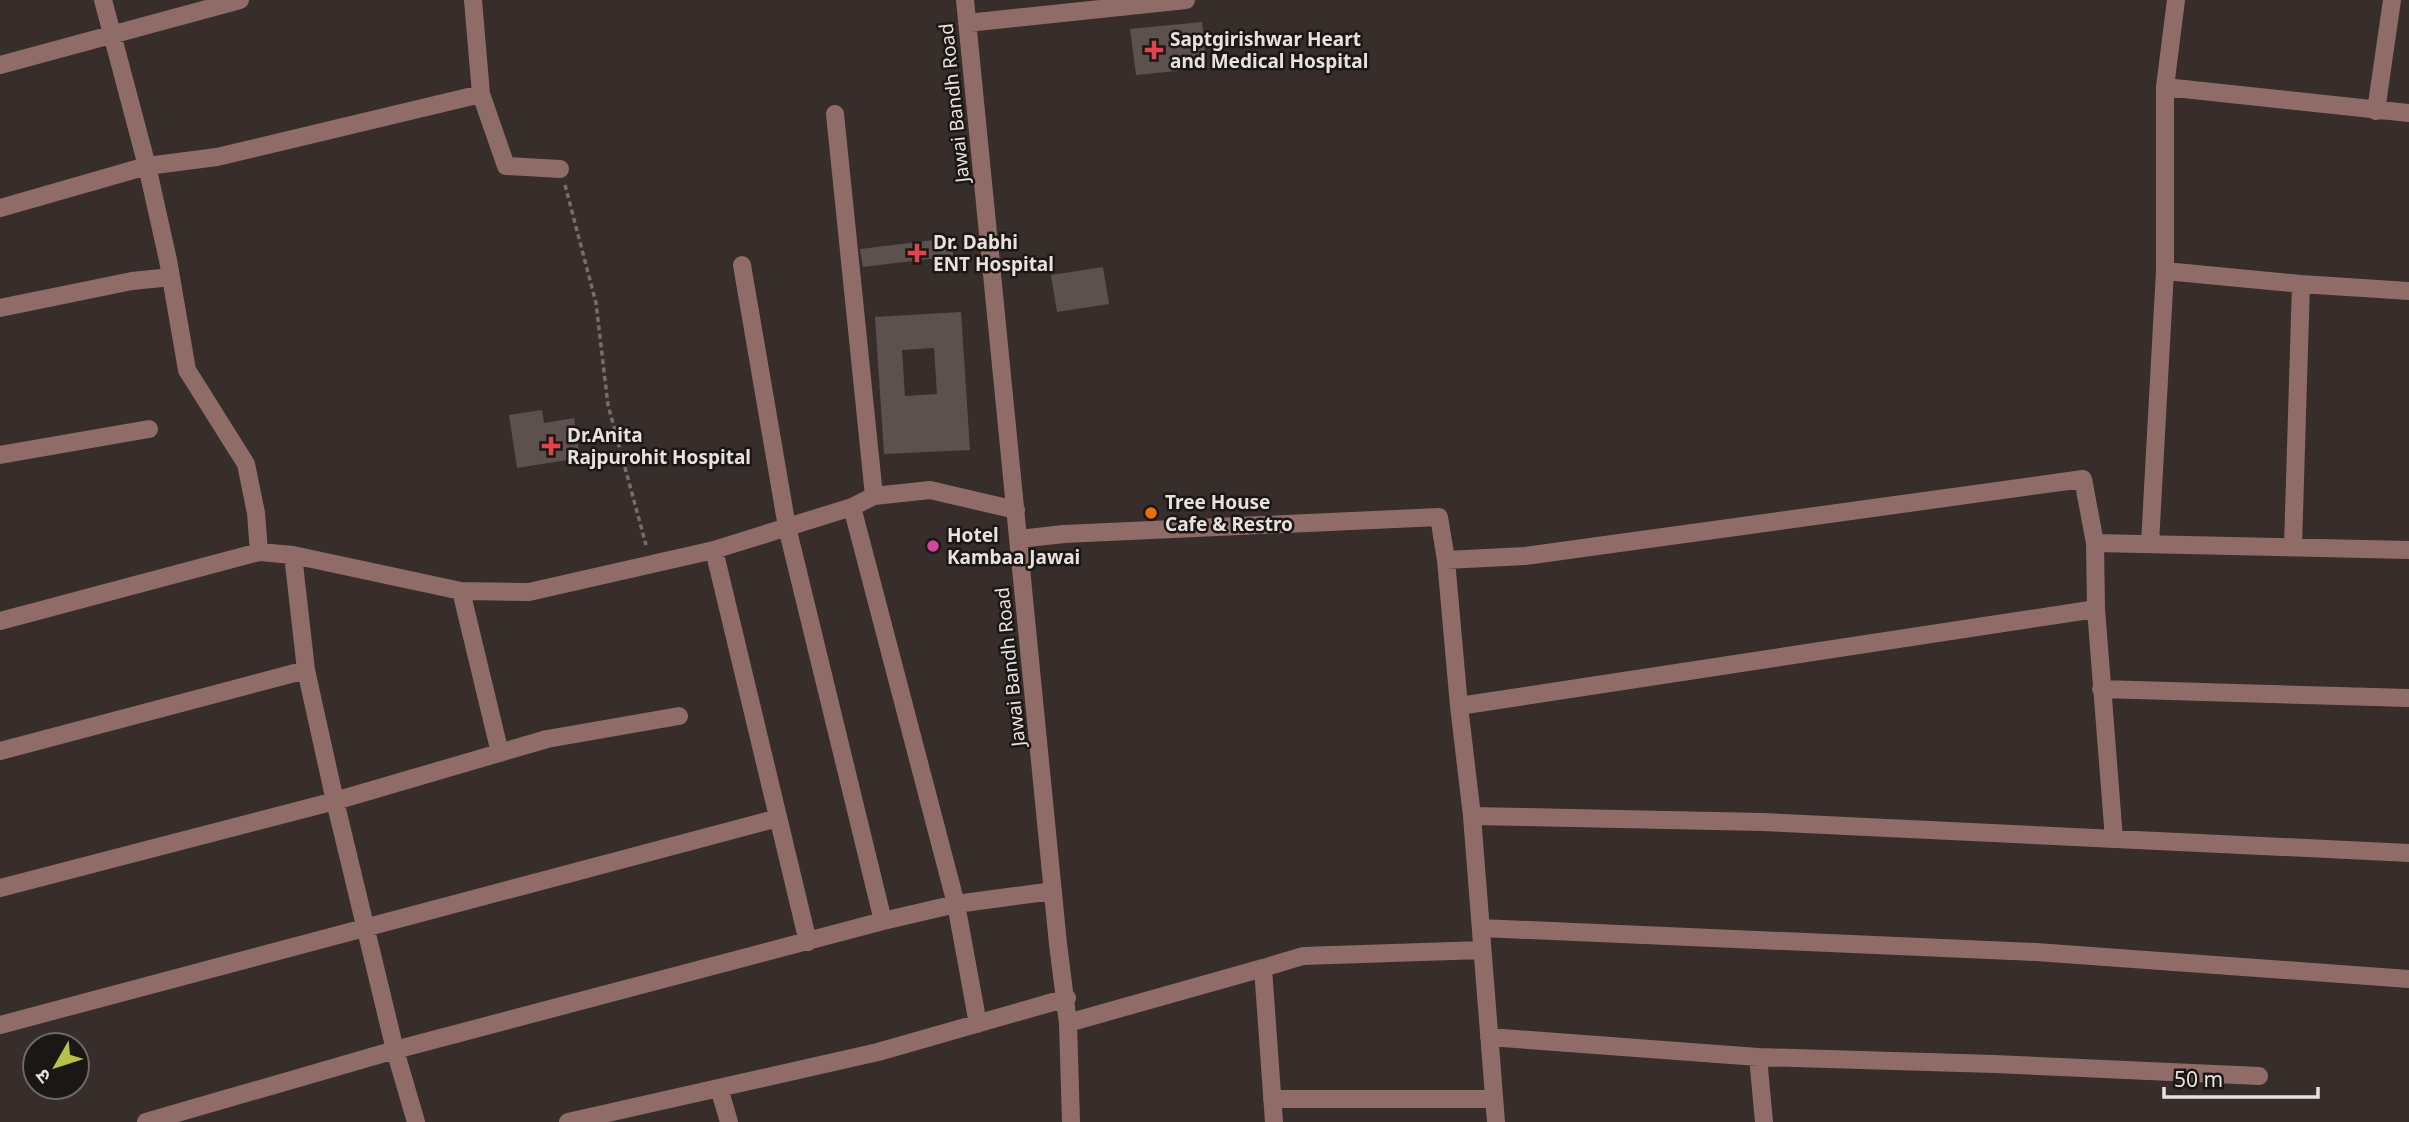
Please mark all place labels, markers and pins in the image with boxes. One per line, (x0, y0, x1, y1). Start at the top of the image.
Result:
place label: Saptgirishwar Heart and Medical Hospital (1170, 26, 1368, 74)
marker: Saptgirishwar Heart and Medical Hospital (1144, 40, 1164, 60)
place label: Dr. Dabhi ENT Hospital (933, 229, 1054, 277)
marker: Dr. Dabhi ENT Hospital (907, 243, 927, 263)
place label: Dr.Anita Rajpurohit Hospital (567, 422, 751, 470)
marker: Dr.Anita Rajpurohit Hospital (541, 436, 561, 456)
place label: Tree House Cafe & Restro (1165, 489, 1293, 537)
marker: Tree House Cafe & Restro (1143, 505, 1159, 521)
place label: Hotel Kambaa Jawai (947, 522, 1080, 570)
marker: Hotel Kambaa Jawai (925, 538, 941, 554)

